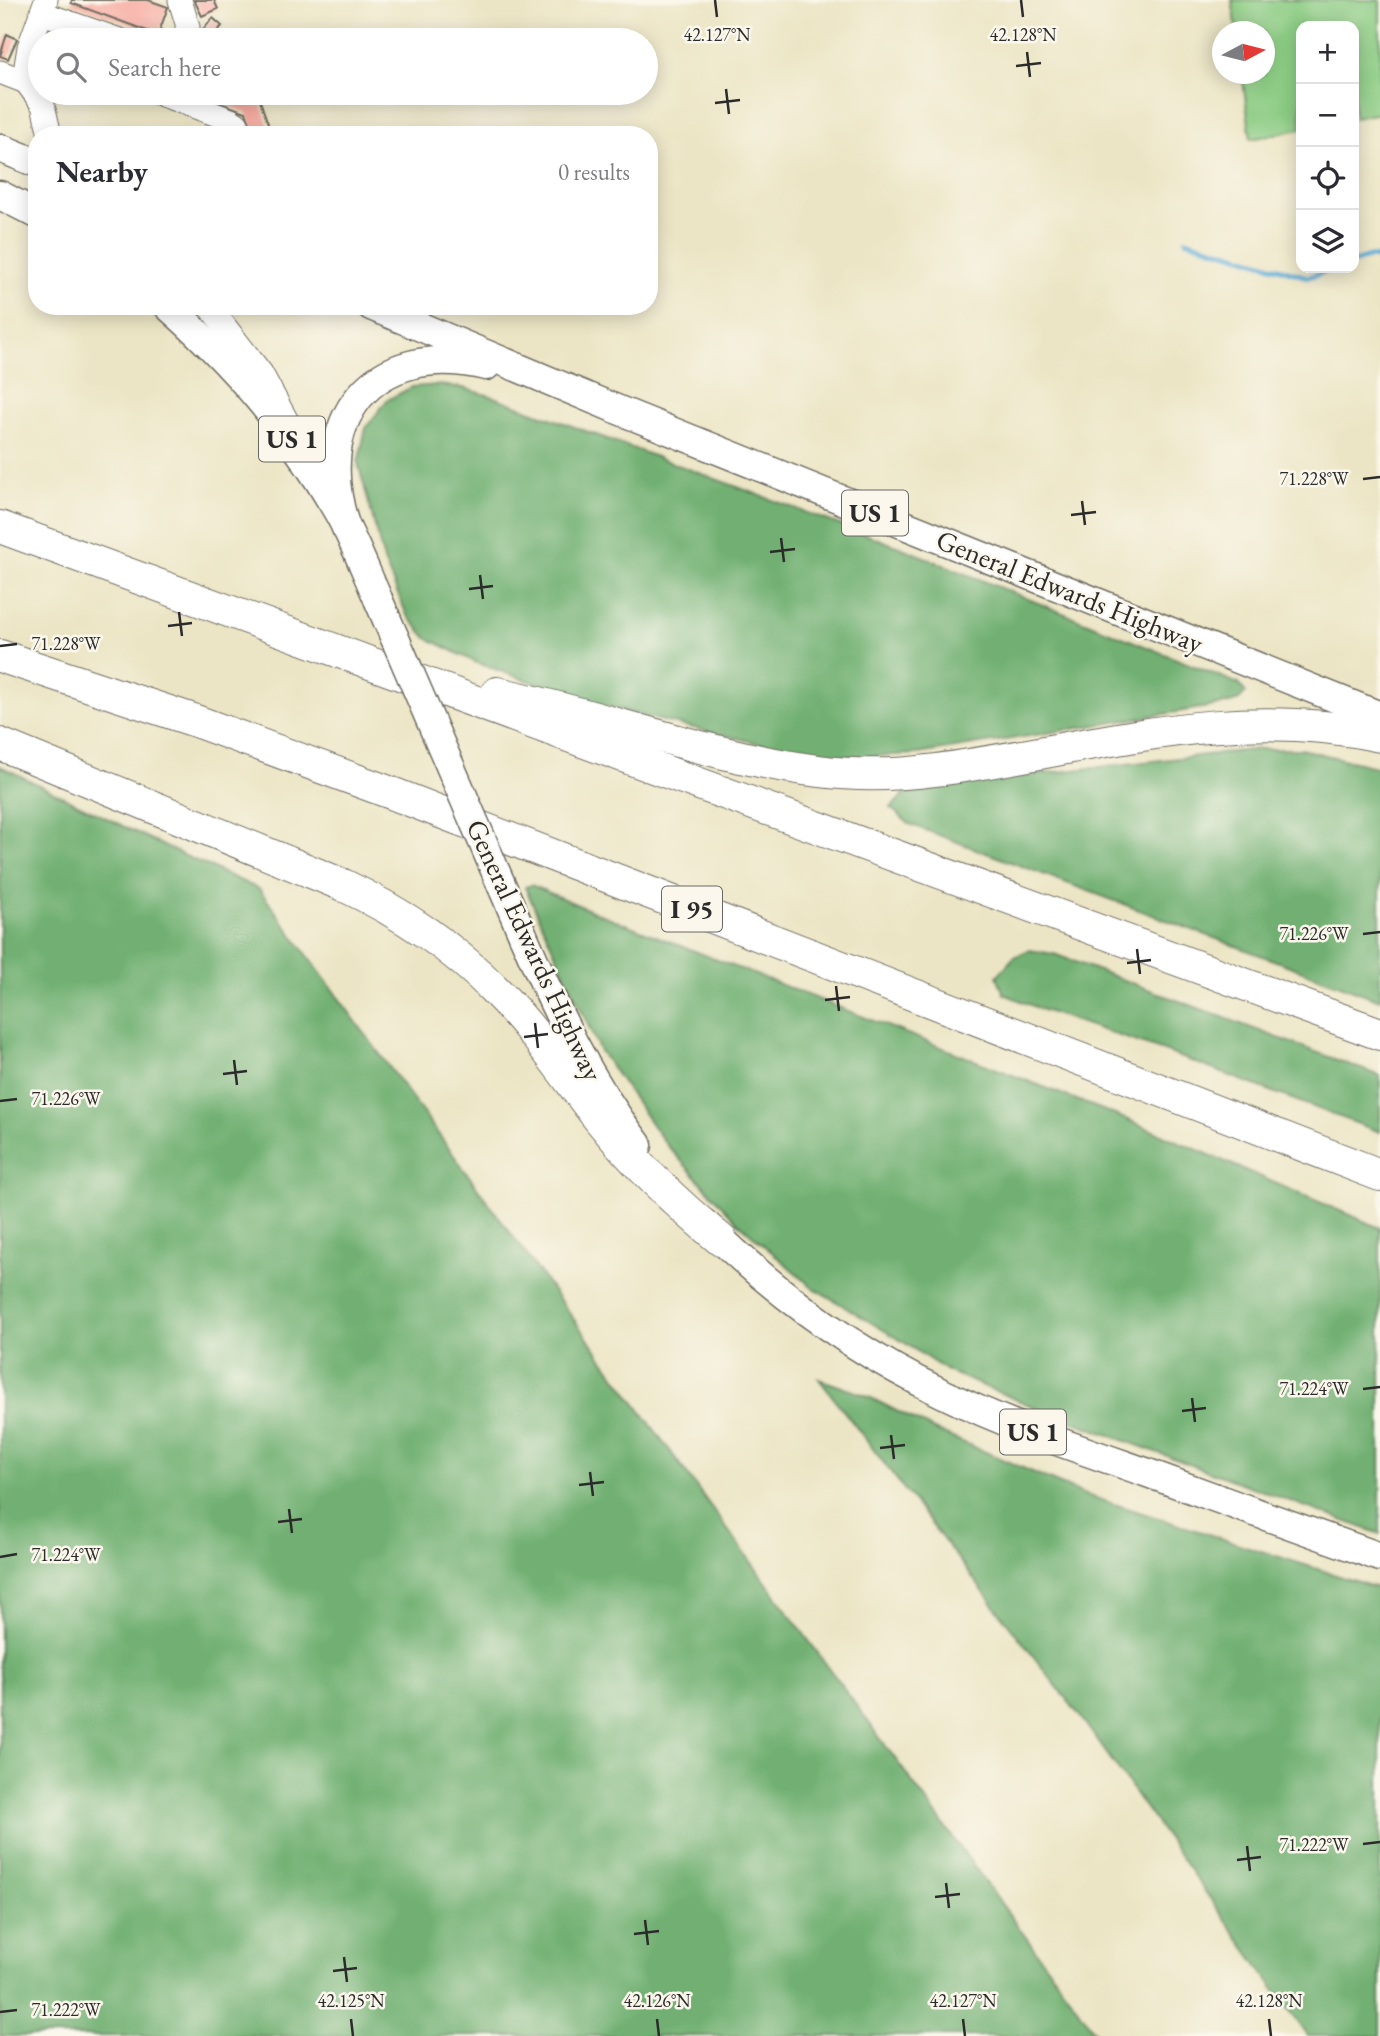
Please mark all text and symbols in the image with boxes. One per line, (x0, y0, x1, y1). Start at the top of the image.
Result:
north arrow (1212, 21, 1275, 84)
map controls (1296, 21, 1359, 273)
button: + (1296, 21, 1359, 84)
text: 42.127°N (684, 23, 751, 46)
text: 42.128°N (990, 23, 1057, 46)
search box (28, 28, 658, 105)
icon: search (52, 48, 90, 86)
text: Search here (108, 50, 221, 84)
button: − (1296, 84, 1359, 147)
button: locate (1296, 147, 1359, 210)
text: Nearby (56, 152, 148, 191)
text: 0 results (558, 157, 630, 187)
button: layers (1296, 210, 1359, 273)
road number: US 1 (259, 416, 325, 462)
text: 71.228°W (1279, 467, 1349, 490)
road number: US 1 (842, 491, 908, 536)
street label: General Edwards Highway (931, 521, 1209, 661)
text: 71.228°W (31, 632, 101, 655)
street label: General Edwards Highway (459, 813, 612, 1087)
road number: I 95 (662, 887, 722, 932)
text: 71.226°W (1279, 922, 1349, 945)
text: 71.226°W (31, 1087, 101, 1110)
text: 71.224°W (1279, 1377, 1349, 1400)
road number: US 1 (1000, 1410, 1066, 1455)
text: 71.224°W (31, 1543, 101, 1566)
text: 71.222°W (1279, 1833, 1349, 1856)
text: 42.125°N (318, 1989, 385, 2012)
text: 42.126°N (624, 1989, 691, 2012)
text: 42.127°N (930, 1989, 997, 2012)
text: 42.128°N (1236, 1989, 1303, 2012)
text: 71.222°W (31, 1998, 101, 2021)

